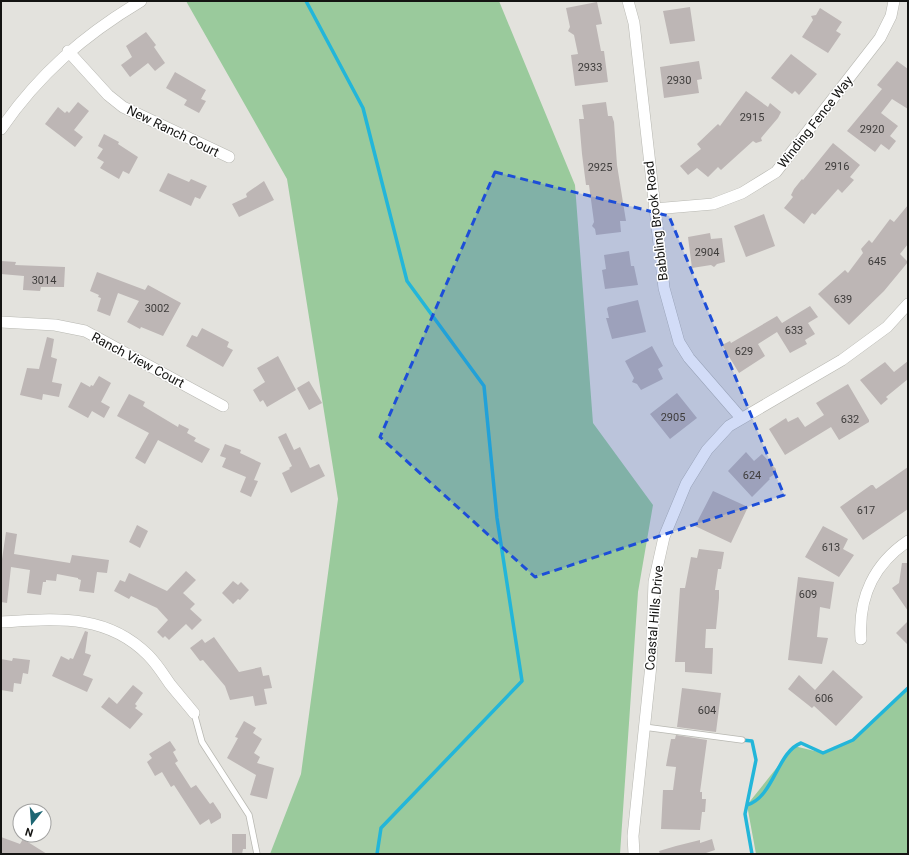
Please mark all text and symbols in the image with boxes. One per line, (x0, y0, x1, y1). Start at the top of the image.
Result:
house number: 2933 (578, 61, 602, 74)
street label: Winding Fence Way (774, 73, 856, 171)
house number: 2930 (667, 74, 691, 87)
street label: New Ranch Court (124, 102, 222, 160)
house number: 2915 (740, 111, 764, 124)
house number: 2920 (860, 123, 884, 136)
street label: Babbling Brook Road (641, 160, 671, 282)
house number: 2916 (825, 160, 849, 173)
house number: 2925 (588, 161, 612, 174)
house number: 2904 (695, 246, 719, 259)
house number: 645 (868, 255, 886, 268)
house number: 3014 (32, 274, 56, 287)
house number: 639 (834, 293, 852, 306)
house number: 3002 (145, 302, 169, 315)
house number: 633 (785, 324, 803, 337)
street label: Ranch View Court (89, 329, 187, 391)
house number: 629 (735, 345, 753, 358)
house number: 2905 (661, 411, 685, 424)
house number: 632 (841, 413, 859, 426)
house number: 624 (743, 469, 761, 482)
house number: 617 (857, 504, 875, 517)
house number: 613 (822, 541, 840, 554)
street label: Coastal Hills Drive (642, 565, 666, 671)
house number: 609 (799, 588, 817, 601)
house number: 606 (815, 692, 833, 705)
house number: 604 (698, 704, 716, 717)
north arrow (12, 803, 52, 843)
text: N (23, 825, 35, 839)

